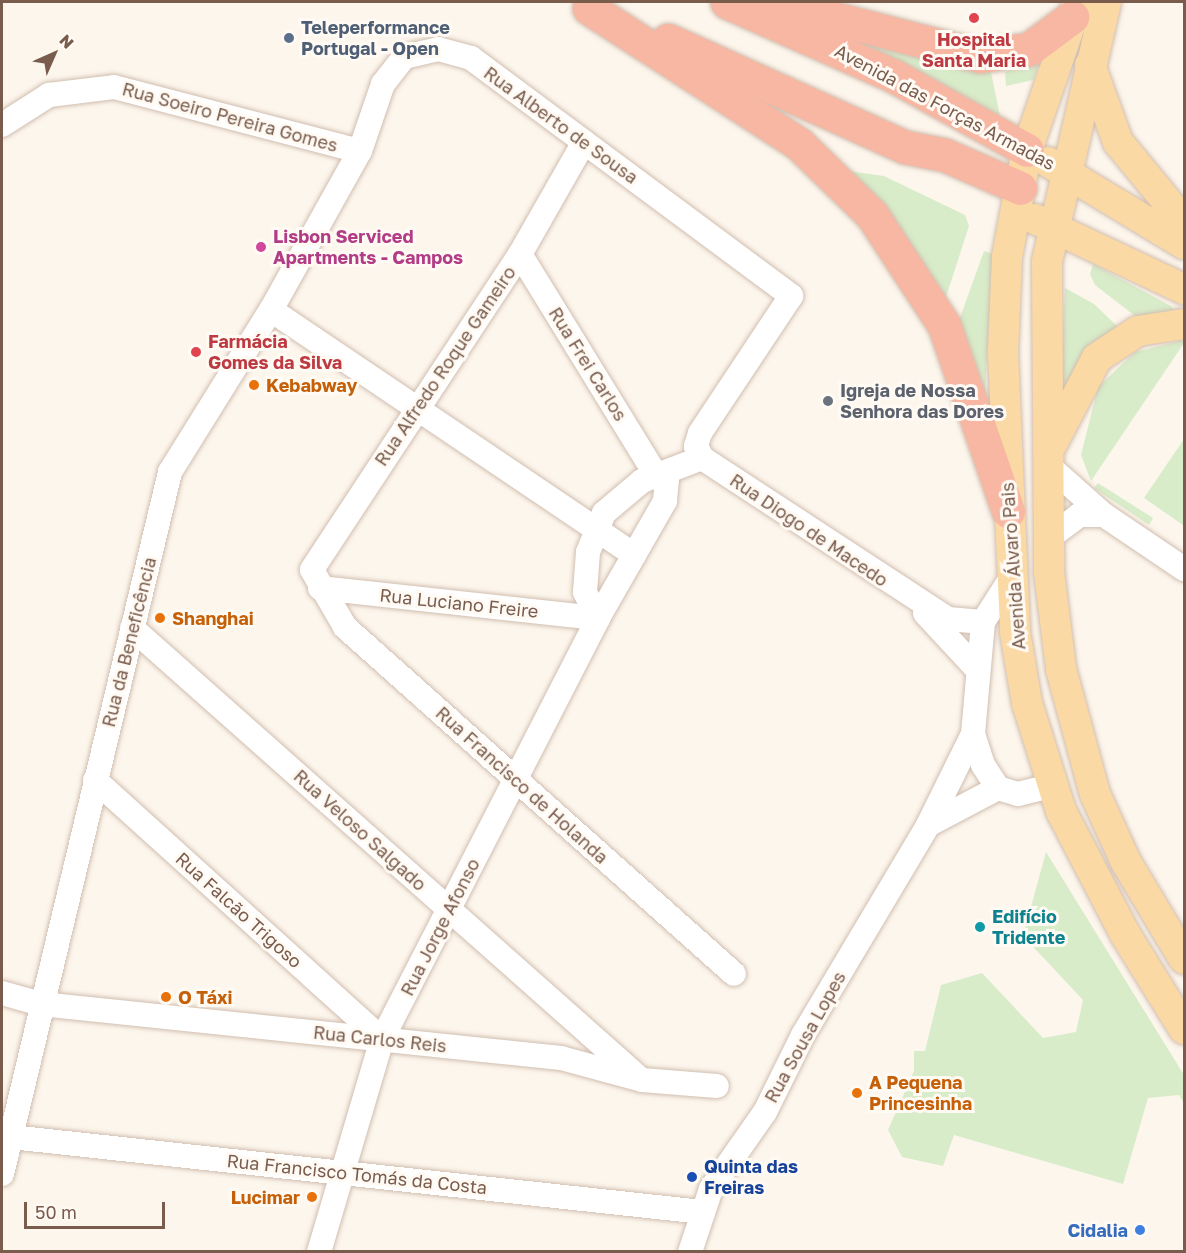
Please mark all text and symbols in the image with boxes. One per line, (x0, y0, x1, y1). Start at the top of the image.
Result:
marker: Hospital Santa Maria (965, 9, 983, 27)
place label: Teleperformance Portugal - Open (301, 17, 450, 60)
north arrow (24, 24, 84, 84)
place label: Hospital Santa Maria (922, 29, 1026, 72)
text: N (55, 30, 78, 53)
marker: Teleperformance Portugal - Open (282, 31, 296, 45)
street label: Avenida das Forças Armadas (831, 40, 1059, 174)
street label: Rua Alberto de Sousa (480, 62, 642, 188)
street label: Rua Soeiro Pereira Gomes (120, 78, 340, 156)
place label: Lisbon Serviced Apartments - Campos (273, 226, 463, 268)
marker: Lisbon Serviced Apartments - Campos (254, 240, 268, 254)
street label: Rua Alfredo Roque Gameiro (370, 262, 520, 470)
street label: Rua Frei Carlos (544, 303, 632, 425)
place label: Farmácia Gomes da Silva (208, 331, 342, 374)
marker: Farmácia Gomes da Silva (189, 345, 203, 359)
place label: Kebabway (266, 374, 357, 396)
marker: Kebabway (247, 378, 261, 392)
place label: Igreja de Nossa Senhora das Dores (840, 380, 1004, 422)
marker: Igreja de Nossa Senhora das Dores (821, 394, 835, 408)
street label: Rua Diogo de Macedo (726, 469, 892, 591)
street label: Avenida Álvaro Pais (996, 482, 1030, 650)
street label: Rua da Beneficência (97, 555, 161, 729)
street label: Rua Luciano Freire (379, 584, 539, 622)
place label: Shanghai (172, 607, 254, 629)
marker: Shanghai (153, 611, 167, 625)
street label: Rua Francisco de Holanda (431, 702, 613, 868)
street label: Rua Veloso Salgado (289, 765, 431, 895)
street label: Rua Falcão Trigoso (171, 848, 307, 972)
street label: Rua Jorge Afonso (396, 855, 484, 999)
place label: Edifício Tridente (992, 906, 1065, 948)
marker: Edifício Tridente (973, 920, 987, 934)
street label: Rua Sousa Lopes (760, 968, 850, 1106)
place label: O Táxi (178, 986, 232, 1008)
marker: O Táxi (159, 990, 173, 1004)
street label: Rua Carlos Reis (312, 1021, 448, 1057)
place label: A Pequena Princesinha (869, 1072, 972, 1114)
marker: A Pequena Princesinha (850, 1086, 864, 1100)
street label: Rua Francisco Tomás da Costa (226, 1150, 488, 1198)
place label: Quinta das Freiras (704, 1156, 798, 1198)
marker: Quinta das Freiras (685, 1170, 699, 1184)
place label: Lucimar (231, 1186, 300, 1208)
scale bar (27, 1190, 168, 1228)
marker: Lucimar (305, 1190, 319, 1204)
text: 50 m (35, 1201, 77, 1223)
place label: Cidalia (1067, 1219, 1128, 1241)
marker: Cidalia (1133, 1223, 1147, 1237)

